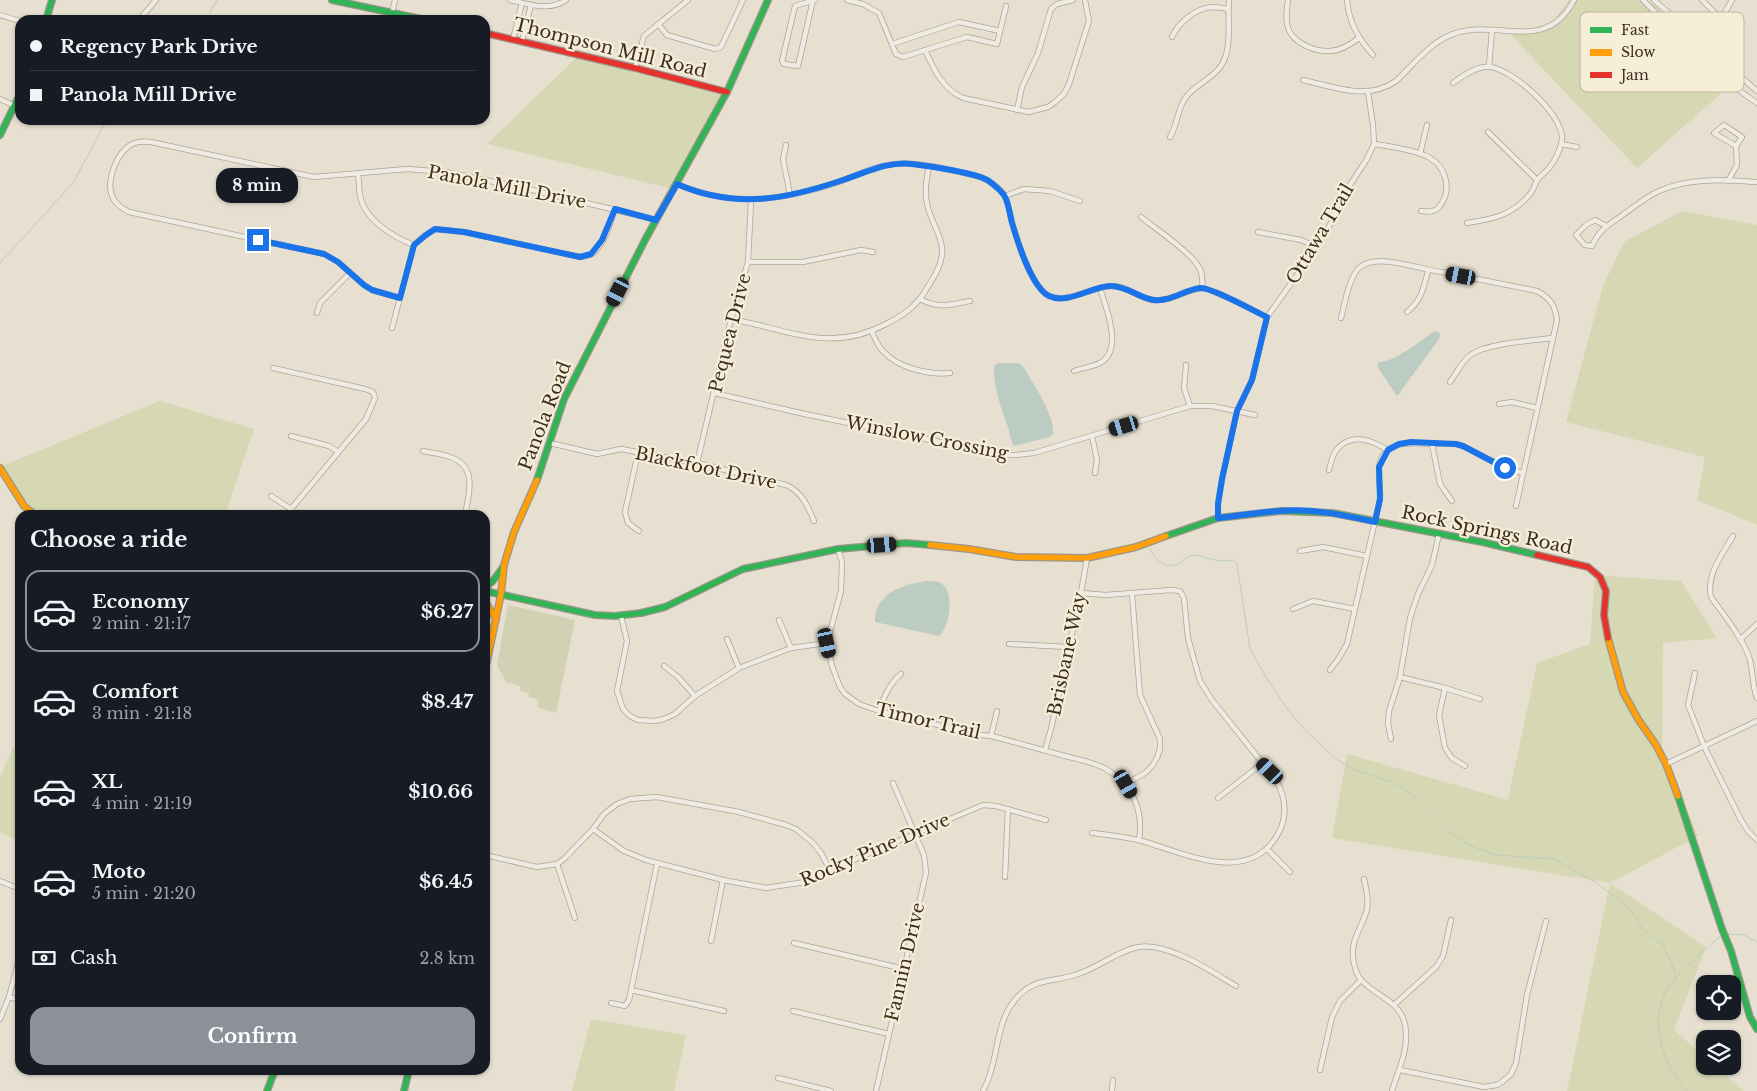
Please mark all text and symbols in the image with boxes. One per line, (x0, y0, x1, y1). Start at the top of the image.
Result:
legend (1580, 12, 1744, 92)
street label: Thompson Mill Road (511, 13, 709, 83)
text: Fast (1621, 21, 1650, 39)
text: Regency Park Drive (60, 35, 258, 58)
text: Slow (1621, 43, 1655, 61)
text: Jam (1619, 66, 1649, 84)
text: Panola Mill Drive (60, 83, 237, 106)
street label: Panola Mill Drive (426, 161, 588, 213)
callout: 8 min (217, 168, 299, 202)
text: 8 min (232, 175, 282, 195)
street label: Ottawa Trail (1281, 180, 1359, 288)
route end (247, 229, 269, 251)
car (1444, 266, 1477, 286)
street label: Pequea Drive (704, 271, 756, 395)
car (604, 275, 631, 309)
street label: Panola Road (514, 358, 576, 474)
street label: Winslow Crossing (843, 411, 1010, 465)
car (1107, 414, 1140, 438)
street label: Blackfoot Drive (633, 442, 779, 494)
route start (1494, 457, 1516, 479)
street label: Rock Springs Road (1399, 501, 1575, 559)
text: Choose a ride (30, 526, 187, 553)
car (866, 536, 897, 554)
icon: car (32, 589, 77, 634)
street label: Brisbane Way (1043, 589, 1091, 718)
text: Economy (92, 590, 189, 613)
text: $6.27 (421, 600, 473, 623)
text: 2 min · 21:17 (92, 613, 191, 633)
car (816, 627, 837, 659)
icon: car (32, 679, 77, 724)
text: Comfort (92, 680, 179, 703)
text: $8.47 (421, 690, 473, 713)
street label: Timor Trail (873, 698, 983, 744)
text: 3 min · 21:18 (92, 703, 192, 723)
car (1254, 755, 1286, 787)
car (1112, 767, 1139, 801)
icon: car (32, 769, 77, 814)
text: XL (92, 770, 122, 793)
text: $10.66 (408, 780, 473, 803)
text: 4 min · 21:19 (92, 793, 192, 813)
street label: Rocky Pine Drive (797, 809, 953, 891)
icon: car (32, 859, 77, 904)
text: Moto (92, 860, 146, 883)
text: $6.45 (419, 870, 473, 893)
text: 5 min · 21:20 (92, 883, 196, 903)
street label: Fannin Drive (881, 900, 929, 1024)
icon: cash (30, 944, 58, 972)
text: Cash (70, 946, 117, 969)
text: 2.8 km (420, 948, 475, 968)
map controls (1696, 975, 1741, 1075)
button: locate (1696, 975, 1741, 1020)
button: Confirm (30, 1007, 475, 1065)
button: layers (1696, 1030, 1741, 1075)

